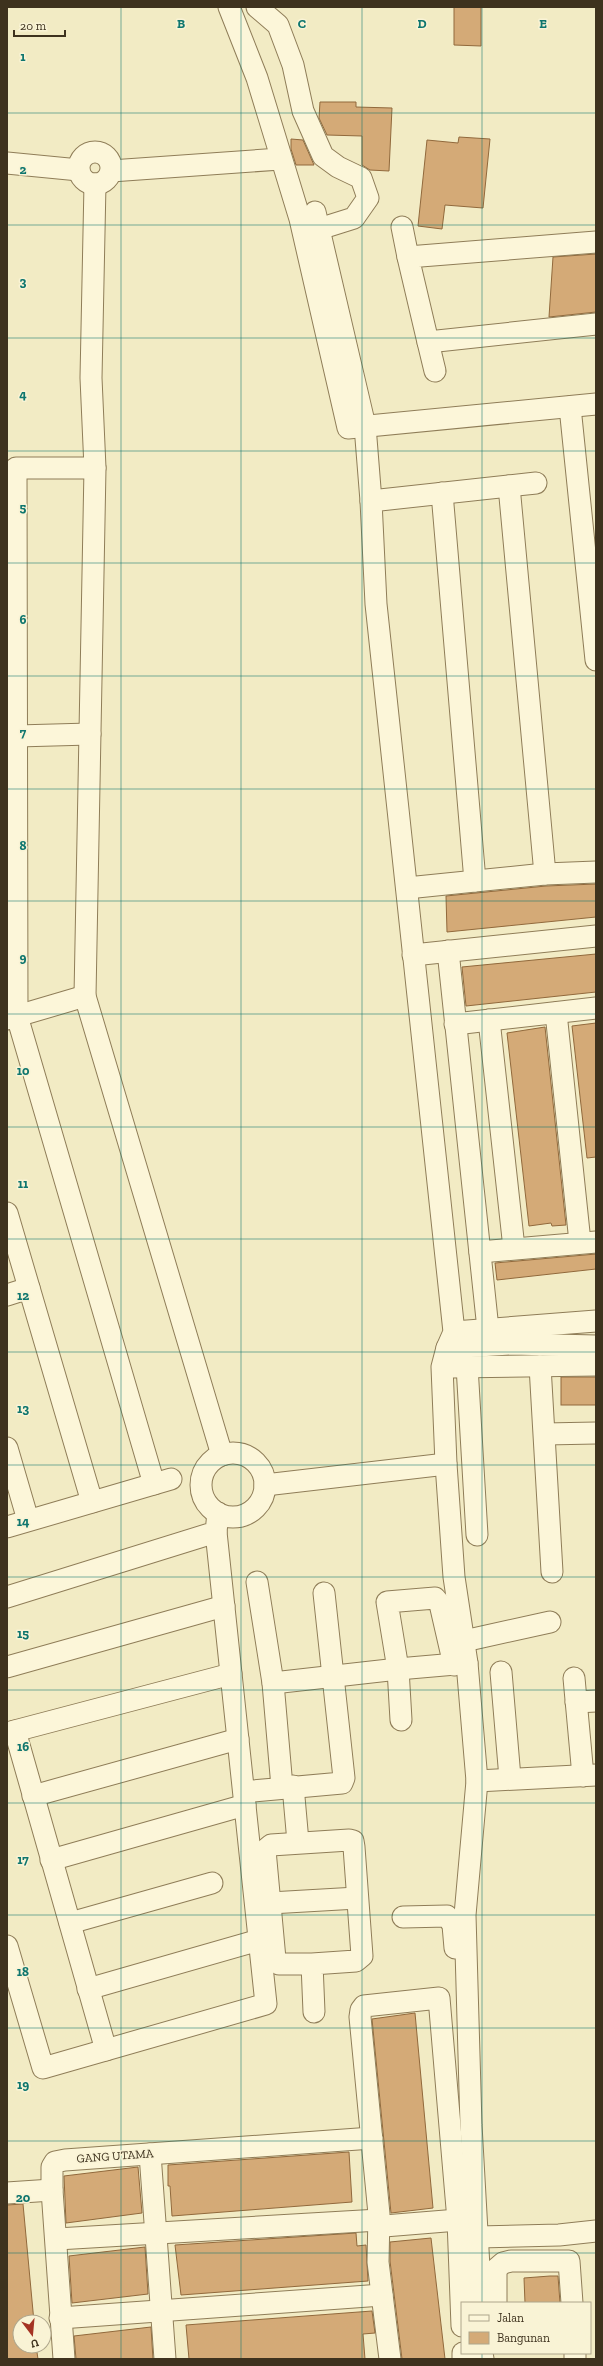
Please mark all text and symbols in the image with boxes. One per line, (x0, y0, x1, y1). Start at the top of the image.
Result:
scale bar (14, 12, 65, 38)
text: B (177, 16, 185, 31)
text: C (298, 16, 306, 31)
text: D (417, 16, 427, 31)
text: E (539, 16, 547, 31)
text: 20 m (20, 19, 47, 33)
text: 1 (20, 49, 26, 64)
text: 2 (20, 162, 27, 177)
text: 3 (20, 274, 27, 289)
text: 4 (19, 387, 27, 402)
text: 5 (20, 500, 27, 515)
text: 6 (20, 612, 27, 627)
text: 7 (20, 725, 27, 740)
text: 8 (19, 838, 27, 853)
text: 9 (20, 950, 27, 965)
text: 10 (17, 1063, 30, 1078)
text: 11 (18, 1176, 29, 1191)
text: 12 (17, 1288, 29, 1303)
text: 13 (17, 1401, 29, 1416)
text: 14 (17, 1514, 30, 1529)
text: 15 (17, 1626, 29, 1641)
text: 16 (17, 1739, 29, 1754)
text: 17 (17, 1852, 29, 1867)
text: 18 (17, 1964, 29, 1979)
text: 19 (17, 2077, 29, 2092)
street label: GANG UTAMA (76, 2146, 154, 2166)
text: 20 (16, 2190, 31, 2205)
legend (461, 2302, 591, 2354)
text: Jalan (497, 2311, 524, 2325)
north arrow (12, 2314, 52, 2354)
text: Bangunan (497, 2331, 550, 2345)
text: U (29, 2336, 40, 2350)

